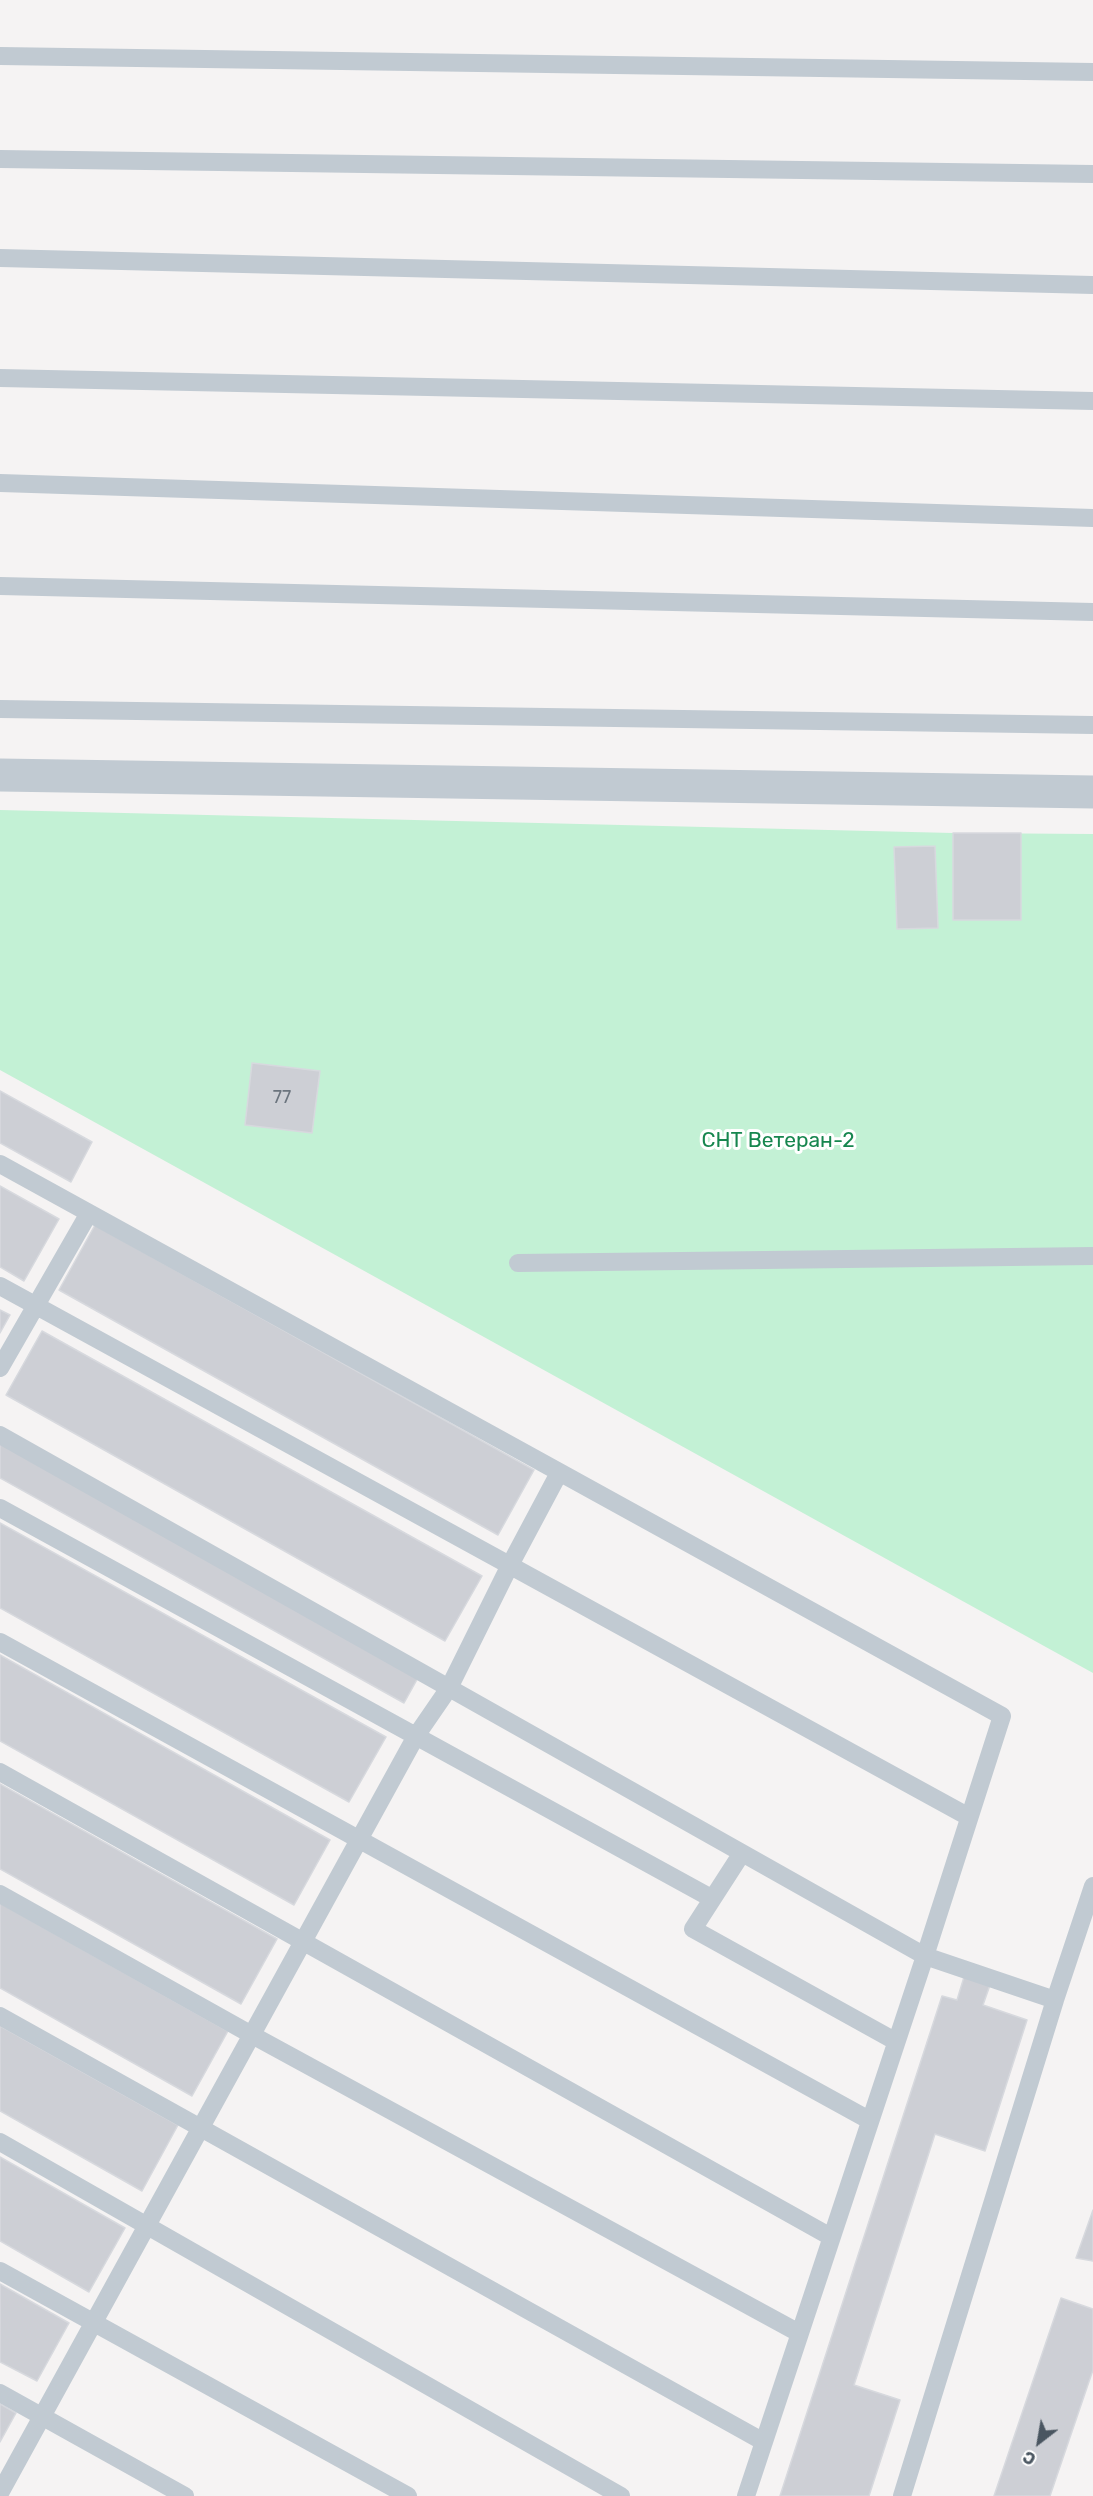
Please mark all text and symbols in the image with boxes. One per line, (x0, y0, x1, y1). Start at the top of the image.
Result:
house number: 77 (273, 1087, 291, 1109)
park label: СНТ Ветеран-2 (701, 1128, 855, 1154)
north arrow (1009, 2412, 1069, 2472)
text: С (1020, 2447, 1039, 2469)

